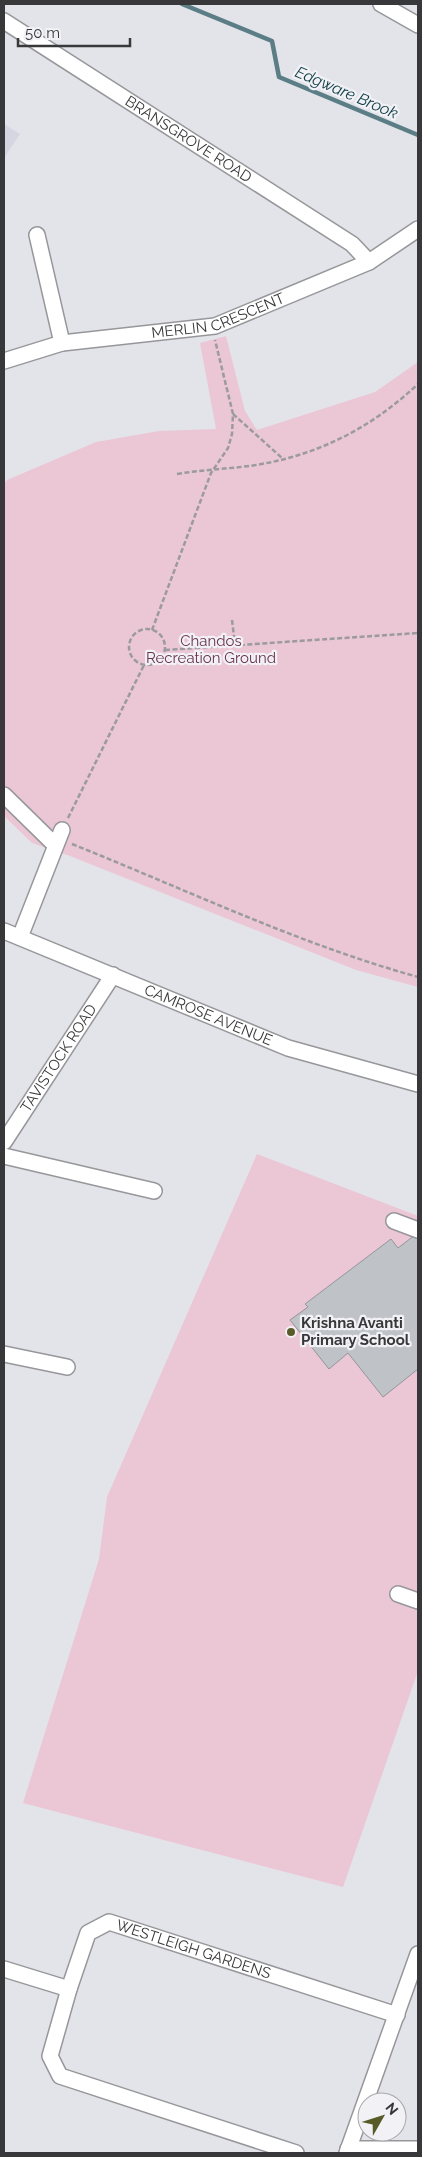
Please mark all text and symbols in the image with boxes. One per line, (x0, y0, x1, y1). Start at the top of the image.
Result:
scale bar (18, 15, 130, 47)
text: 50 m (25, 24, 60, 42)
water label: Edgware Brook (293, 62, 401, 123)
street label: BRANSGROVE ROAD (122, 92, 255, 186)
street label: MERLIN CRESCENT (150, 289, 287, 342)
park label: Chandos Recreation Ground (146, 632, 276, 667)
street label: CAMROSE AVENUE (142, 981, 275, 1050)
street label: TAVISTOCK ROAD (17, 1001, 101, 1116)
place label: Krishna Avanti Primary School (301, 1314, 410, 1349)
marker: Krishna Avanti Primary School (285, 1326, 297, 1338)
street label: WESTLEIGH GARDENS (114, 1916, 273, 1983)
north arrow (357, 2092, 407, 2142)
text: N (383, 2100, 402, 2118)

